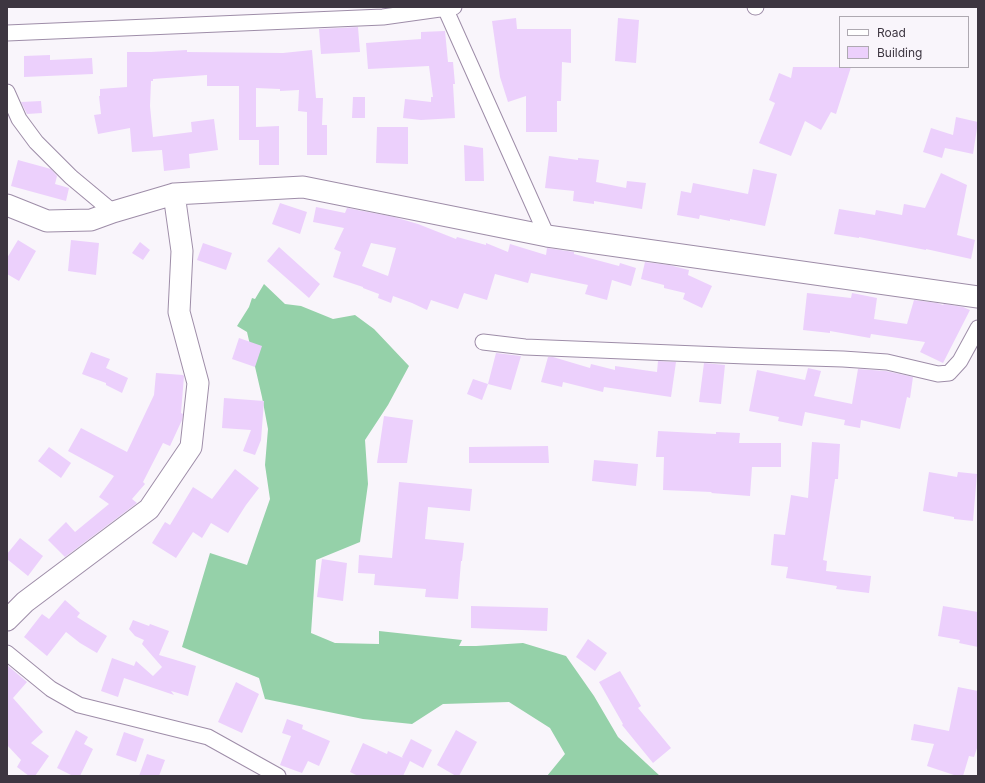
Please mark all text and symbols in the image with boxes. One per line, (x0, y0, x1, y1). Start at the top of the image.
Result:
legend (839, 16, 969, 68)
text: Road (877, 25, 906, 40)
text: Building (877, 45, 922, 60)

